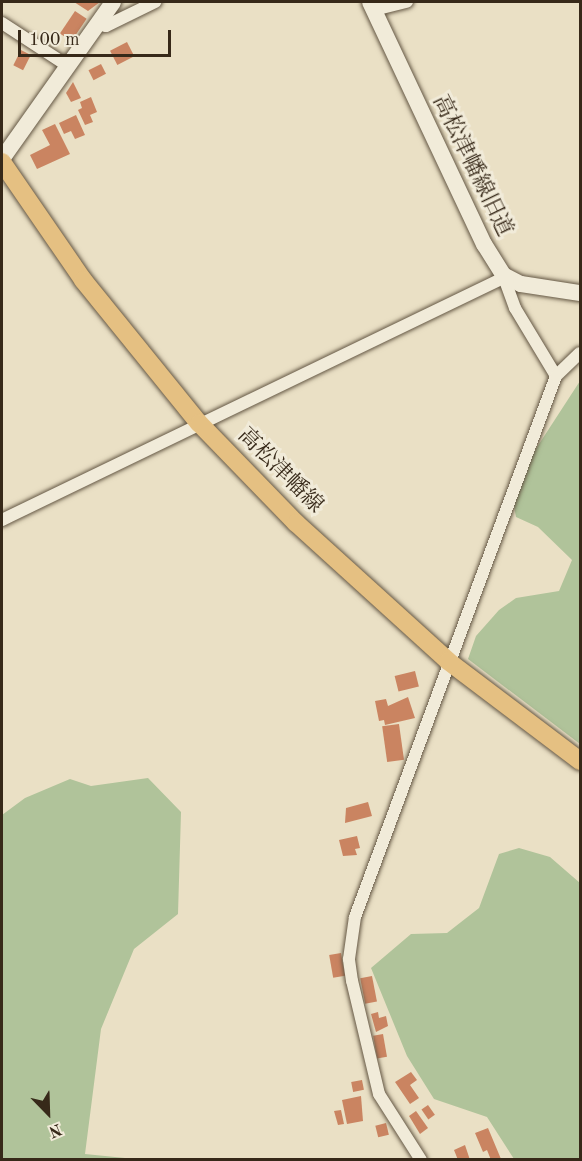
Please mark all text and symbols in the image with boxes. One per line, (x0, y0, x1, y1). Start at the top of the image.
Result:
scale bar (21, 18, 174, 56)
text: 100 m (29, 31, 80, 49)
street label: 高松津幡線旧道 (426, 91, 518, 241)
street label: 高松津幡線 (232, 423, 328, 519)
north arrow (18, 1083, 78, 1143)
text: N (46, 1120, 64, 1139)

